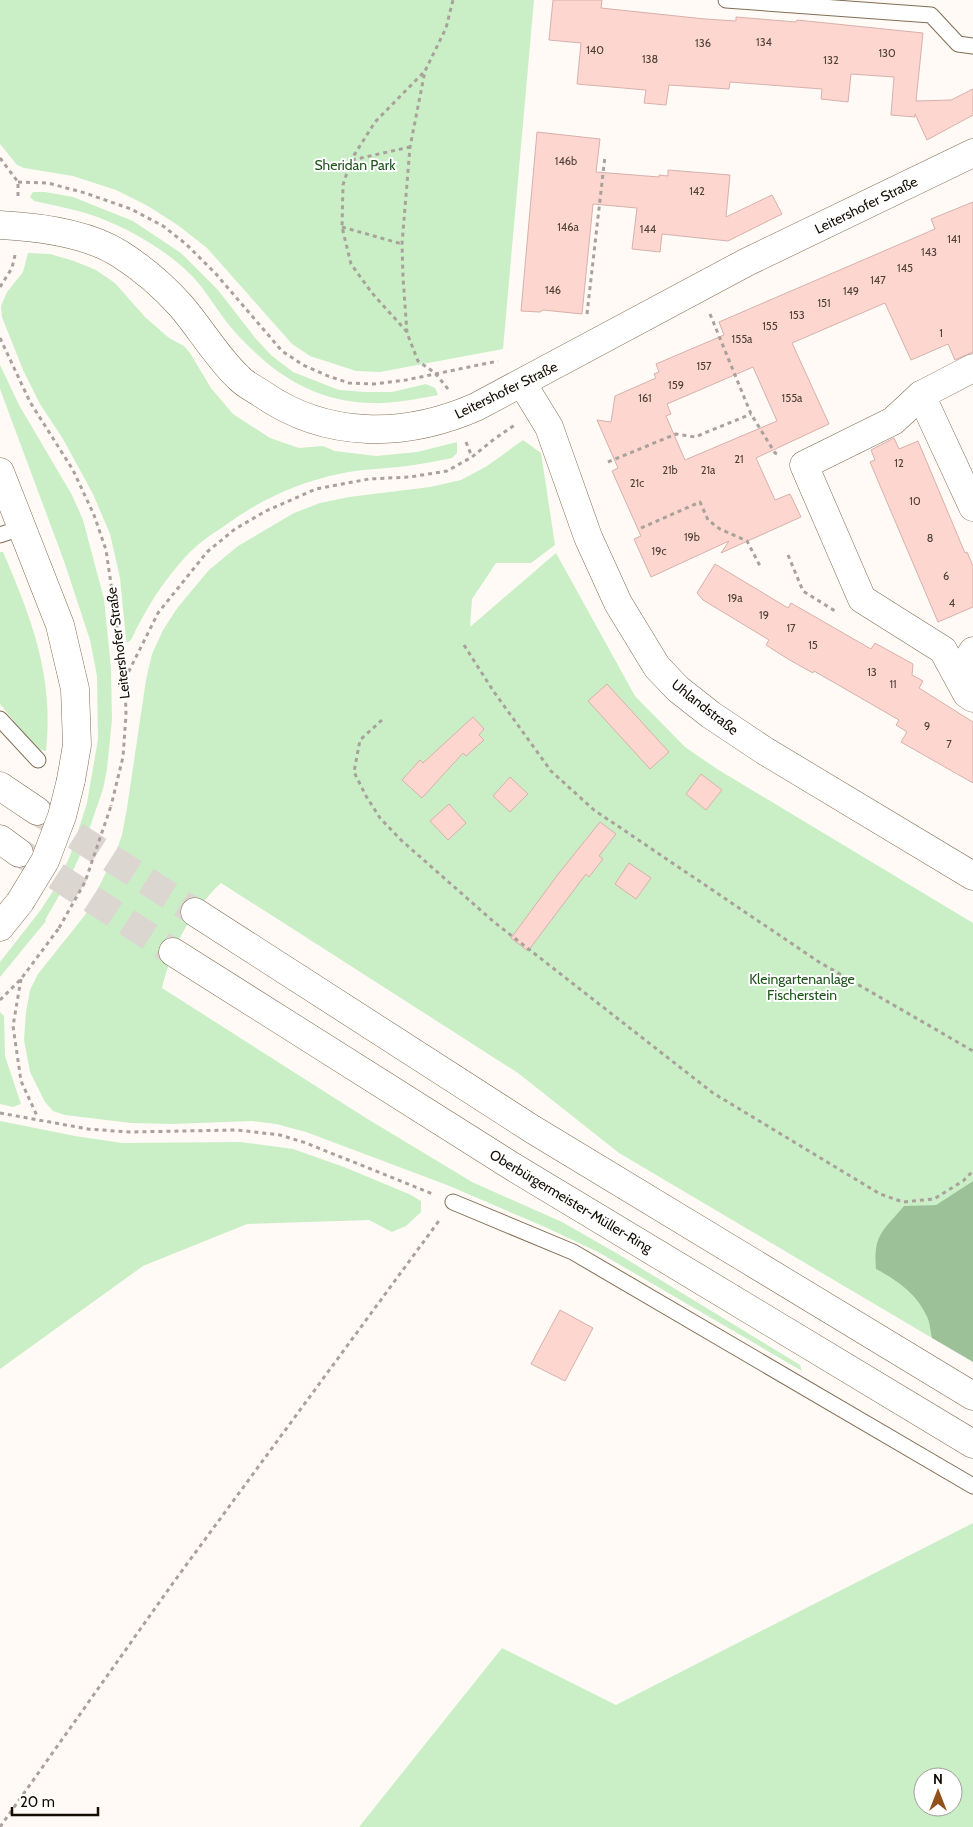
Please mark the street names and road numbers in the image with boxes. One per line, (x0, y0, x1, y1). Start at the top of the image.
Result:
street label: Leitershofer Straße (812, 172, 920, 238)
street label: Leitershofer Straße (452, 357, 560, 423)
street label: Leitershofer Straße (102, 586, 134, 700)
street label: Uhlandstraße (668, 675, 742, 739)
street label: Oberbürgermeister-Müller-Ring (486, 1145, 656, 1257)

